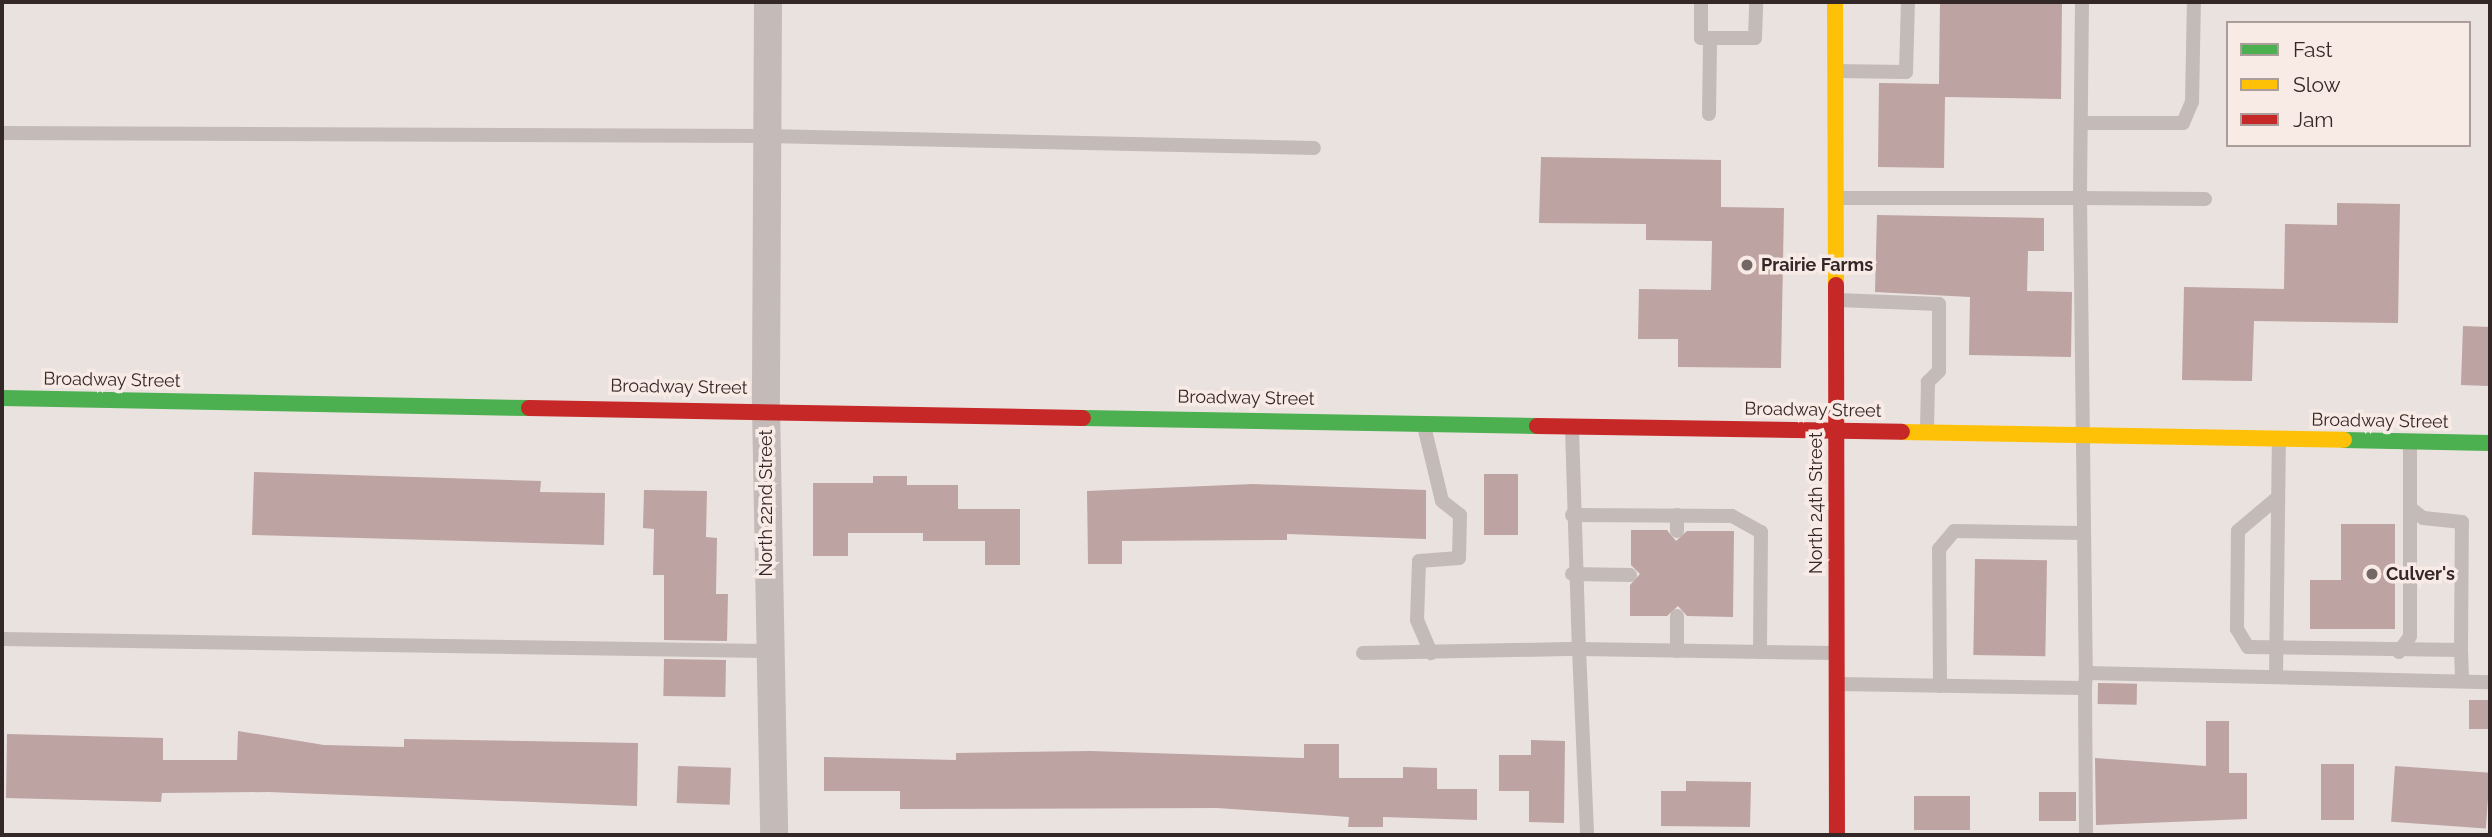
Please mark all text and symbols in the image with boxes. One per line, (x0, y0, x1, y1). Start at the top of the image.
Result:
legend (2226, 21, 2471, 147)
text: Fast (2293, 37, 2333, 62)
text: Slow (2293, 72, 2341, 97)
text: Jam (2293, 107, 2334, 132)
place label: Prairie Farms (1761, 254, 1873, 276)
marker: Prairie Farms (1739, 257, 1755, 273)
street label: Broadway Street (43, 368, 181, 392)
street label: Broadway Street (610, 375, 748, 399)
street label: Broadway Street (1177, 386, 1315, 410)
street label: Broadway Street (1744, 398, 1882, 422)
street label: Broadway Street (2311, 409, 2449, 433)
street label: North 22nd Street (755, 430, 777, 576)
street label: North 24th Street (1805, 432, 1827, 574)
place label: Culver's (2386, 563, 2455, 585)
marker: Culver's (2364, 566, 2380, 582)

